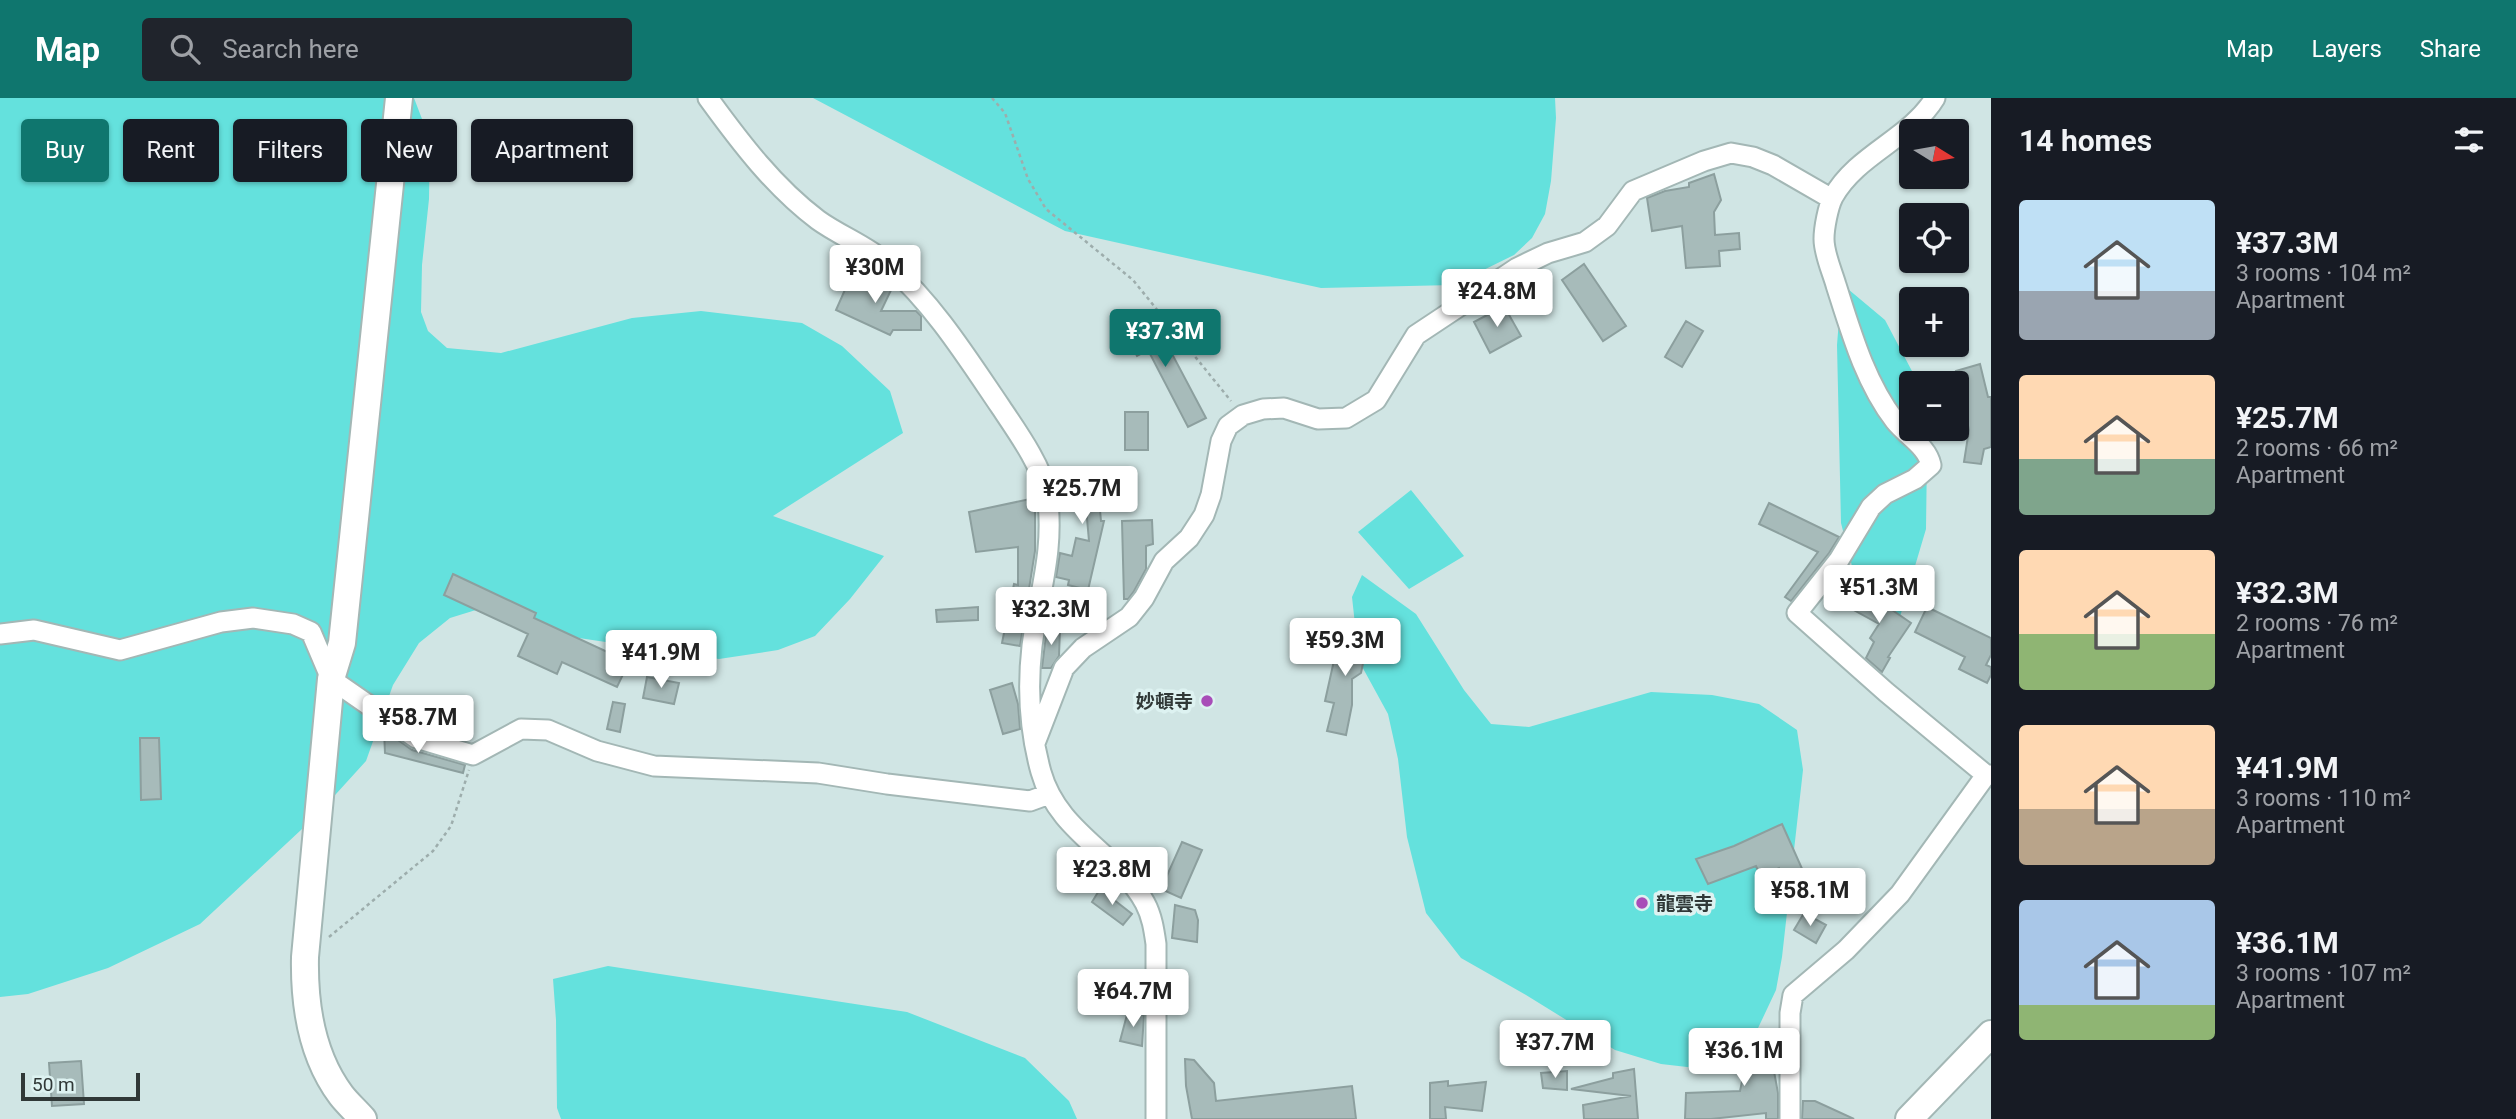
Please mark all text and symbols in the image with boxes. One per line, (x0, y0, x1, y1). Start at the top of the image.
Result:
search box (142, 18, 632, 81)
text: Map (35, 30, 100, 69)
icon: search (166, 30, 204, 68)
text: Search here (222, 34, 359, 64)
text: Map (2226, 35, 2274, 63)
text: Layers (2312, 35, 2382, 63)
text: Share (2420, 35, 2481, 63)
chip: Buy (21, 119, 109, 182)
chip: Rent (123, 119, 219, 182)
chip: Filters (233, 119, 347, 182)
chip: New (361, 119, 457, 182)
chip: Apartment (471, 119, 633, 182)
north arrow (1899, 119, 1969, 189)
map controls (1899, 119, 1969, 441)
icon: filters (2450, 121, 2488, 159)
text: 14 homes (2019, 123, 2152, 158)
button: locate (1899, 203, 1969, 273)
text: ¥37.3M (2236, 225, 2339, 260)
icon: home (2075, 228, 2159, 312)
pin: ¥30M (834, 246, 916, 305)
text: ¥30M (846, 254, 904, 281)
text: 3 rooms · 104 m² (2236, 260, 2411, 287)
pin: ¥24.8M (1440, 270, 1554, 329)
text: ¥24.8M (1458, 278, 1536, 305)
button: + (1899, 287, 1969, 357)
text: Apartment (2236, 287, 2345, 314)
pin: ¥37.3M (1108, 310, 1222, 369)
text: ¥37.3M (1126, 318, 1204, 345)
button: − (1899, 371, 1969, 441)
text: ¥25.7M (2236, 400, 2339, 435)
icon: home (2075, 403, 2159, 487)
text: 2 rooms · 66 m² (2236, 435, 2398, 462)
text: Apartment (2236, 462, 2345, 489)
pin: ¥25.7M (1025, 466, 1139, 526)
text: ¥25.7M (1043, 475, 1121, 502)
pin: ¥51.3M (1822, 566, 1936, 625)
text: ¥51.3M (1840, 574, 1918, 601)
text: ¥32.3M (2236, 575, 2339, 610)
icon: home (2075, 578, 2159, 662)
pin: ¥32.3M (994, 588, 1108, 647)
text: ¥32.3M (1012, 596, 1090, 623)
text: 2 rooms · 76 m² (2236, 610, 2398, 637)
pin: ¥59.3M (1288, 618, 1402, 678)
text: ¥59.3M (1306, 627, 1384, 654)
pin: ¥41.9M (604, 630, 718, 690)
text: Apartment (2236, 637, 2345, 664)
text: ¥41.9M (622, 639, 700, 666)
place label: 妙頓寺 (1136, 690, 1193, 713)
marker: 妙頓寺 (1199, 693, 1215, 709)
pin: ¥58.7M (361, 696, 475, 755)
text: ¥58.7M (379, 704, 457, 731)
text: ¥41.9M (2236, 750, 2339, 785)
icon: home (2075, 753, 2159, 837)
text: 3 rooms · 110 m² (2236, 785, 2411, 812)
text: Apartment (2236, 812, 2345, 839)
pin: ¥23.8M (1055, 848, 1169, 907)
text: ¥23.8M (1073, 856, 1151, 883)
pin: ¥58.1M (1753, 868, 1867, 928)
text: ¥58.1M (1771, 877, 1849, 904)
place label: 龍雲寺 (1656, 892, 1713, 915)
marker: 龍雲寺 (1634, 895, 1650, 911)
text: ¥36.1M (2236, 925, 2339, 960)
icon: home (2075, 928, 2159, 1012)
text: 3 rooms · 107 m² (2236, 960, 2411, 987)
pin: ¥64.7M (1076, 970, 1190, 1029)
text: ¥64.7M (1094, 978, 1172, 1005)
text: Apartment (2236, 987, 2345, 1014)
pin: ¥37.7M (1498, 1020, 1612, 1080)
pin: ¥36.1M (1687, 1028, 1801, 1088)
text: ¥37.7M (1516, 1029, 1594, 1056)
text: ¥36.1M (1705, 1037, 1783, 1064)
scale bar (21, 1070, 140, 1102)
text: 50 m (32, 1073, 75, 1096)

